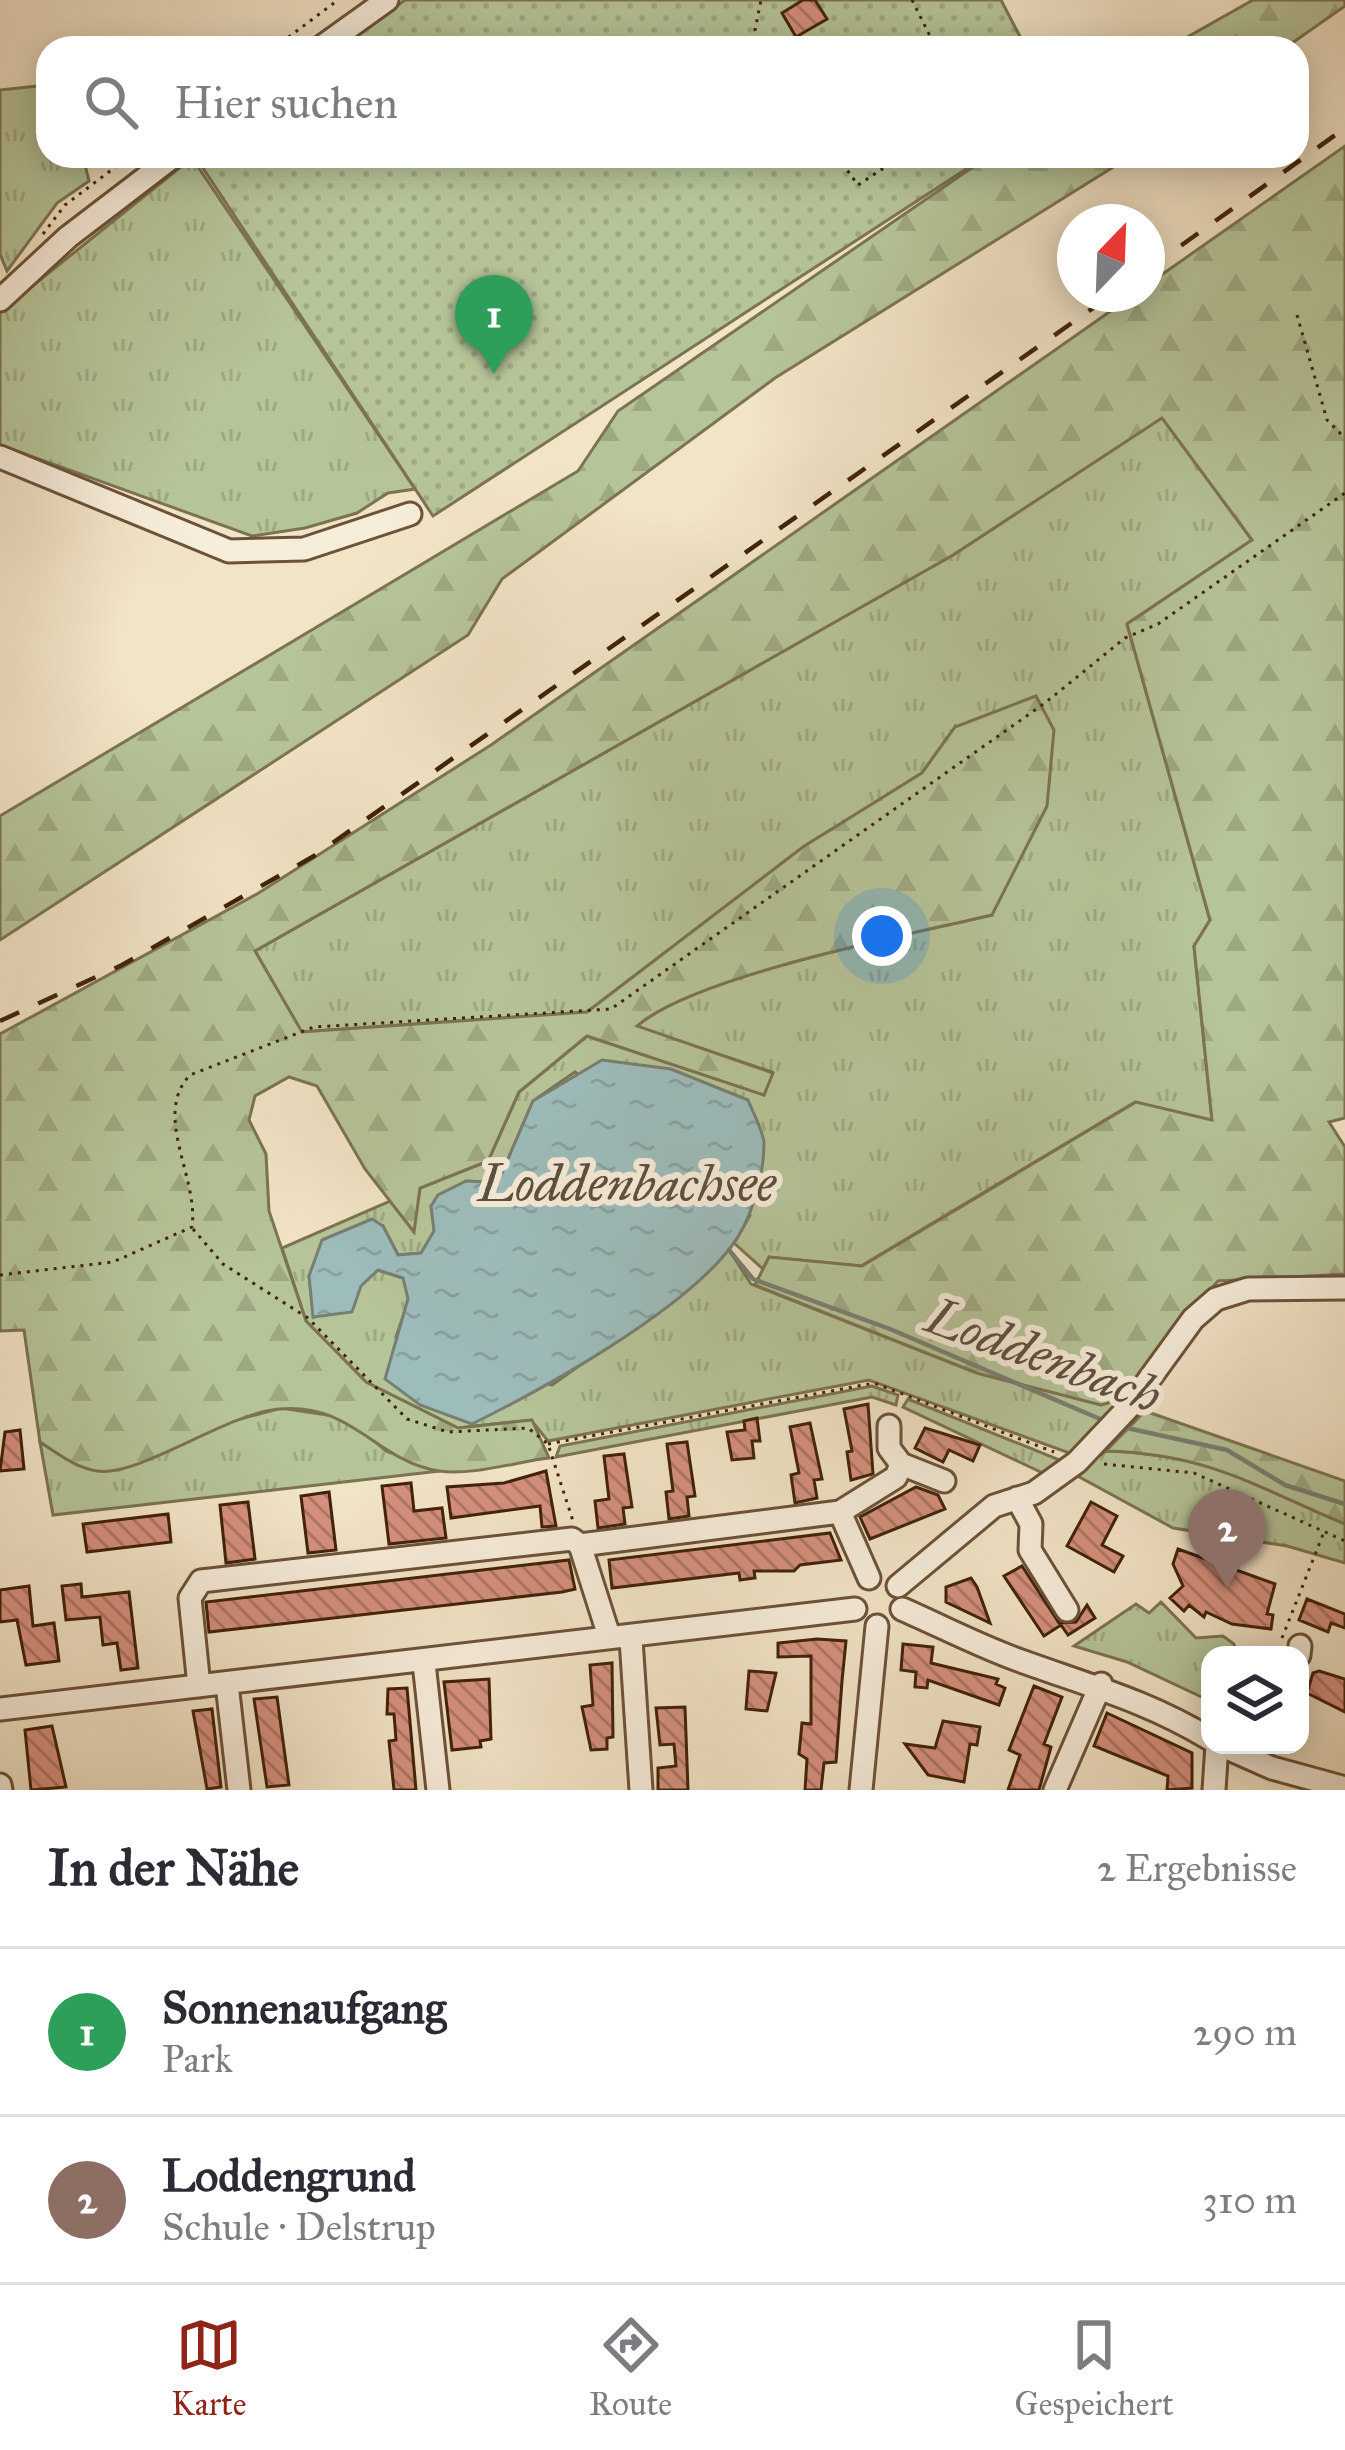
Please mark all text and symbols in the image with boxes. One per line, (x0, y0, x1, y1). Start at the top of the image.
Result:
search box (36, 36, 1309, 168)
icon: search (78, 69, 144, 135)
text: Hier suchen (174, 75, 398, 130)
north arrow (1057, 204, 1165, 312)
pin: 1 (455, 275, 533, 374)
your location (852, 906, 912, 966)
water label: Loddenbachsee (476, 1153, 777, 1215)
water label: Loddenbach (916, 1284, 1169, 1427)
pin: 2 (1188, 1489, 1266, 1588)
map controls (1201, 1646, 1309, 1754)
button: layers (1201, 1646, 1309, 1754)
text: In der Nähe (48, 1837, 299, 1899)
text: 2 Ergebnisse (1097, 1844, 1297, 1892)
text: Sonnenaufgang (162, 1980, 446, 2035)
text: 1 (79, 2008, 95, 2056)
text: 290 m (1193, 2008, 1297, 2056)
text: Park (162, 2035, 233, 2083)
text: Loddengrund (162, 2148, 416, 2203)
text: 2 (77, 2176, 97, 2224)
text: 310 m (1202, 2176, 1297, 2224)
text: Schule · Delstrup (162, 2203, 436, 2251)
tab: Karte (171, 2312, 246, 2424)
tab: Route (589, 2312, 672, 2424)
tab: Gespeichert (1015, 2312, 1174, 2424)

